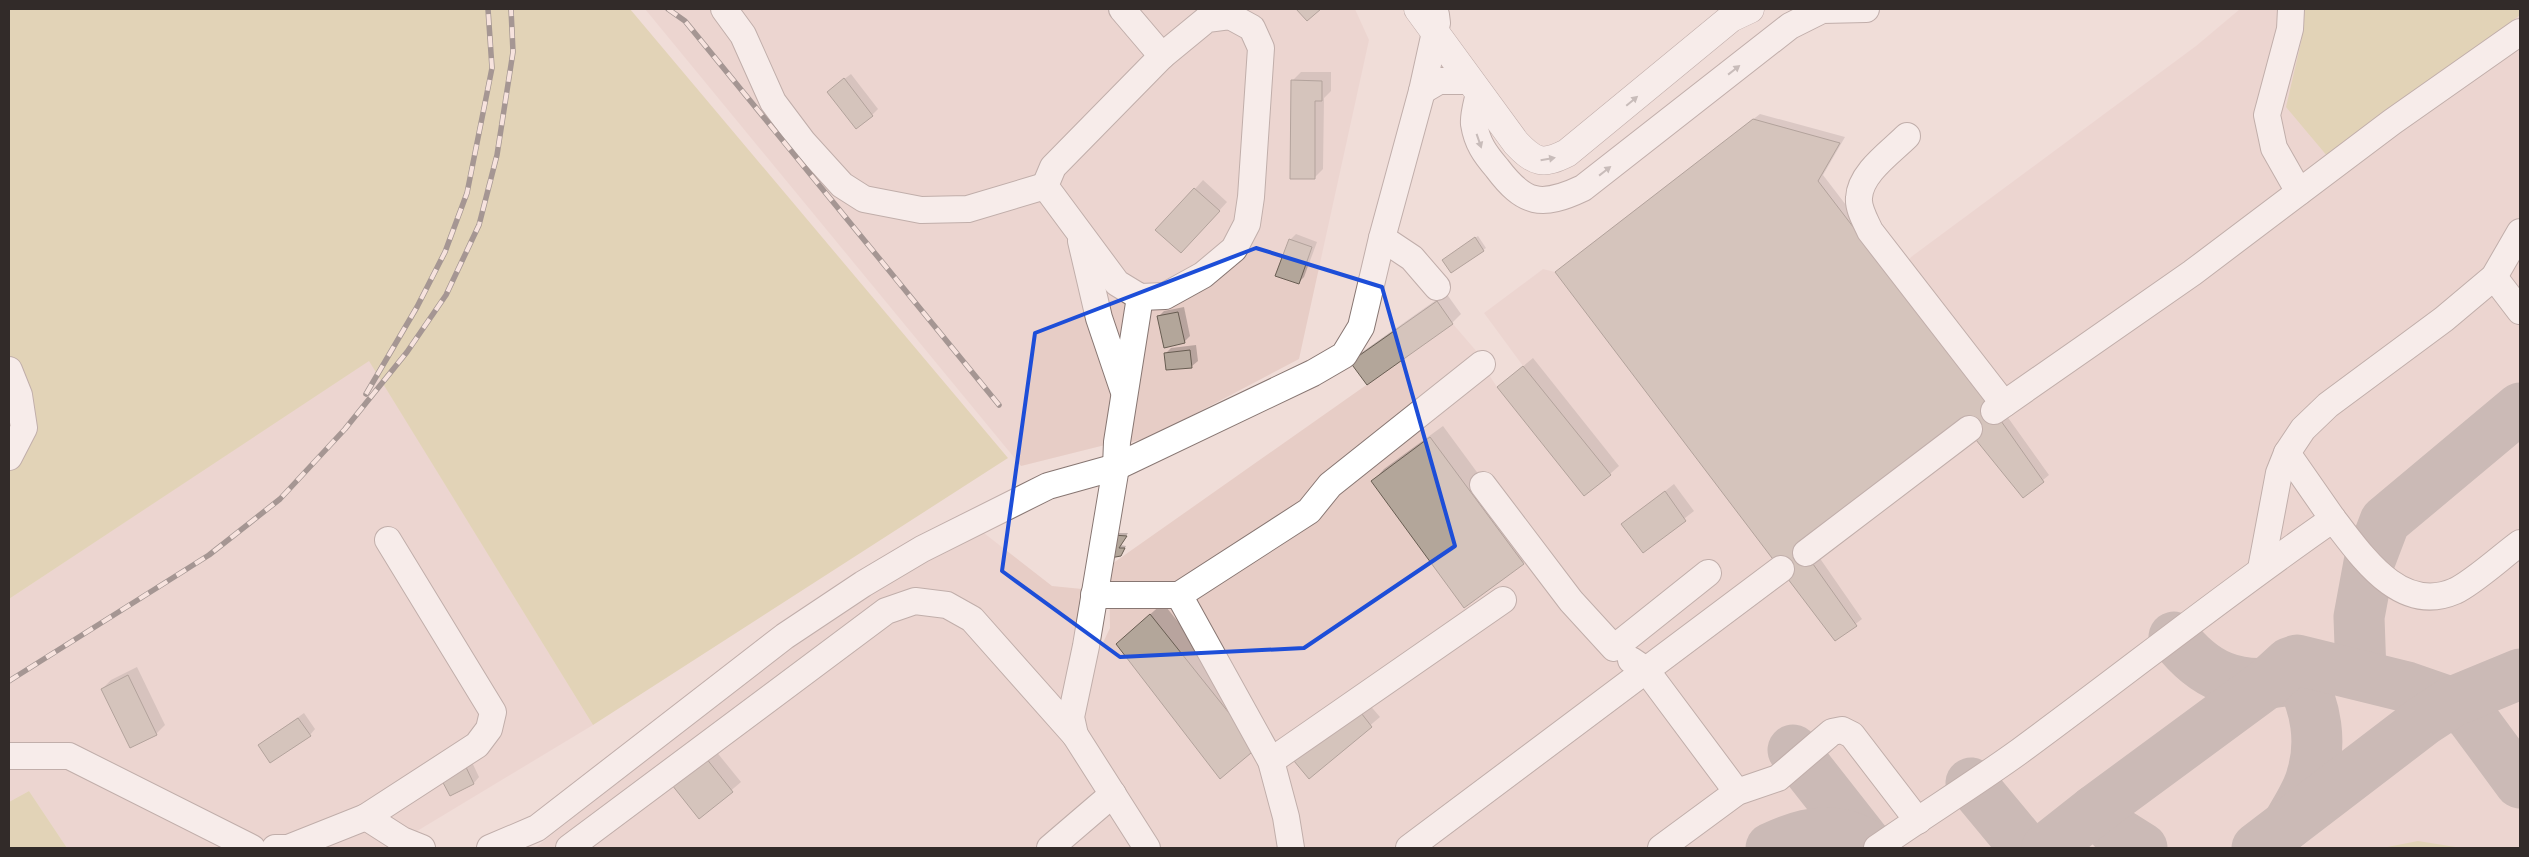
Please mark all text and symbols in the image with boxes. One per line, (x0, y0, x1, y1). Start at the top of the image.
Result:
one-way arrow (1727, 65, 1740, 76)
one-way arrow (1625, 95, 1638, 106)
one-way arrow (1475, 134, 1483, 149)
one-way arrow (1541, 155, 1557, 163)
one-way arrow (1598, 165, 1611, 176)

